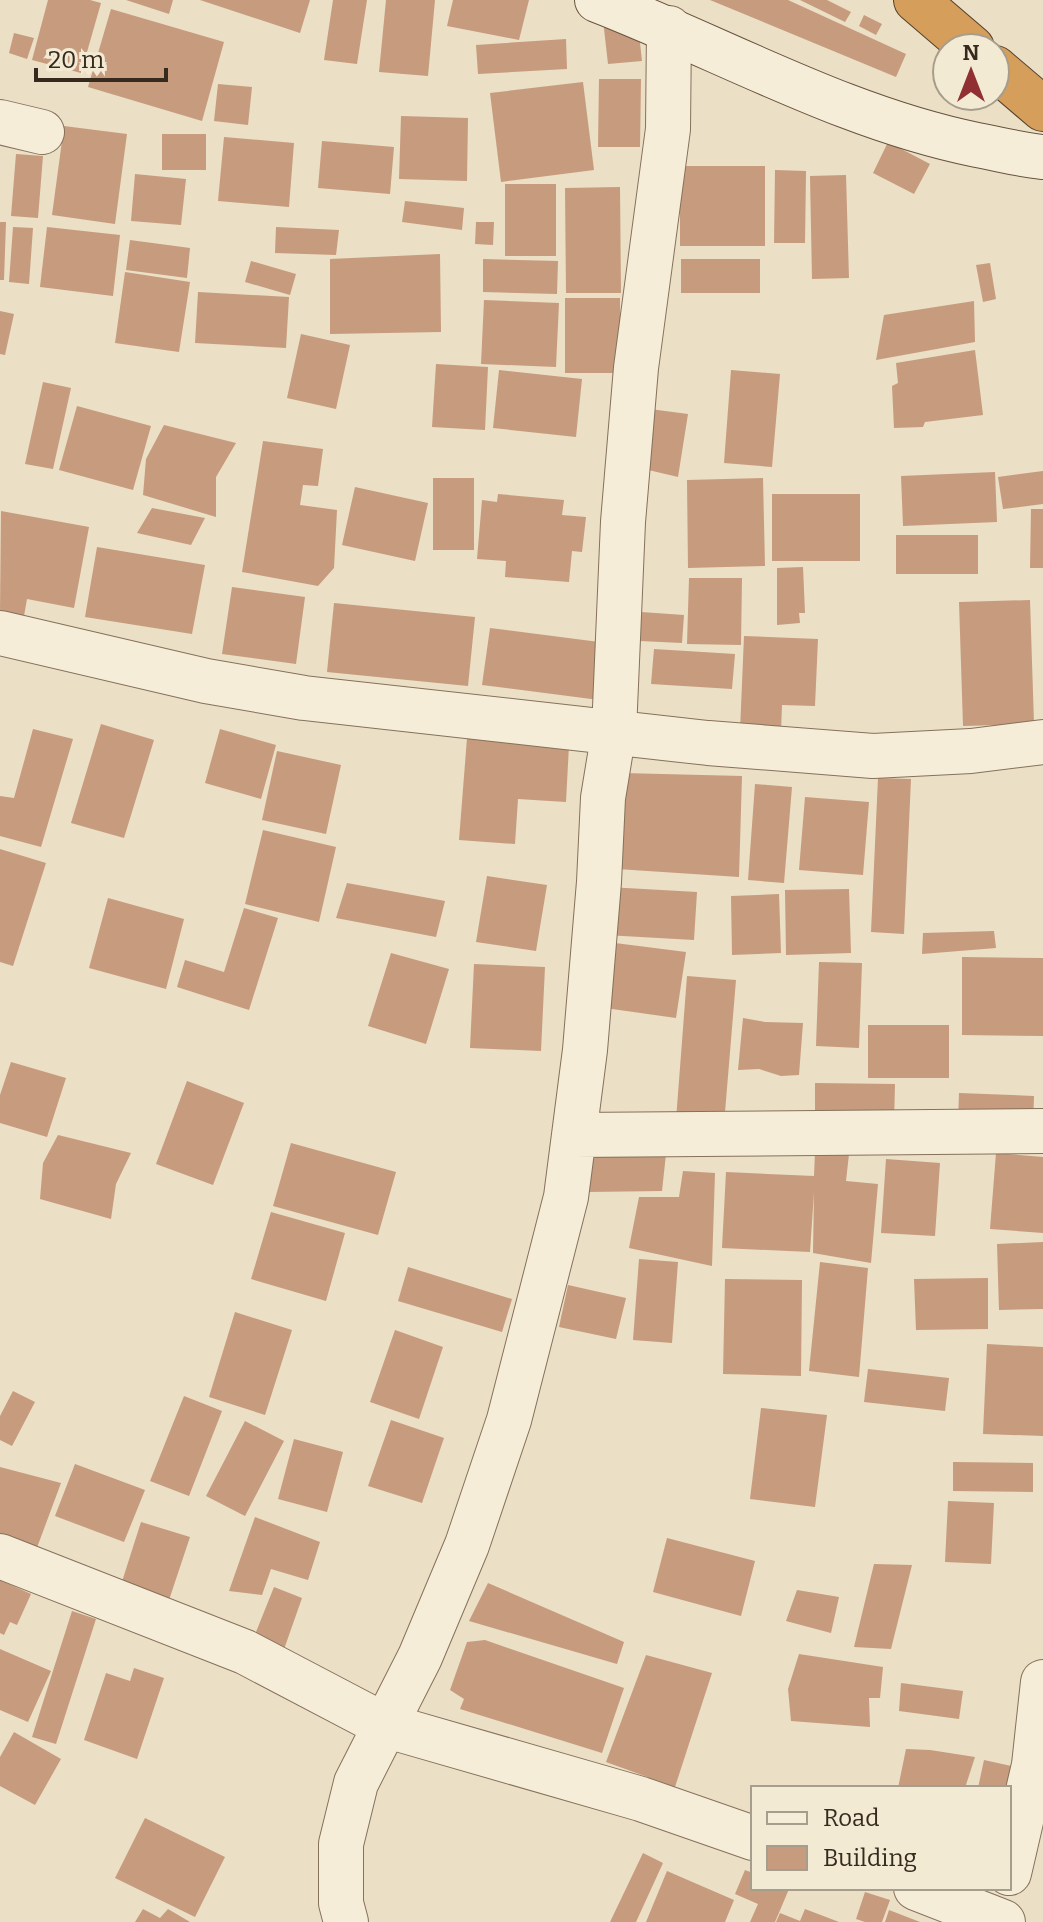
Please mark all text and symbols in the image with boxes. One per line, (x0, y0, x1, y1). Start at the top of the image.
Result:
scale bar (36, 32, 166, 82)
north arrow (931, 32, 1011, 112)
text: N (963, 39, 980, 66)
text: 20 m (48, 46, 104, 74)
legend (751, 1786, 1011, 1890)
text: Road (823, 1804, 879, 1832)
text: Building (823, 1844, 917, 1872)

